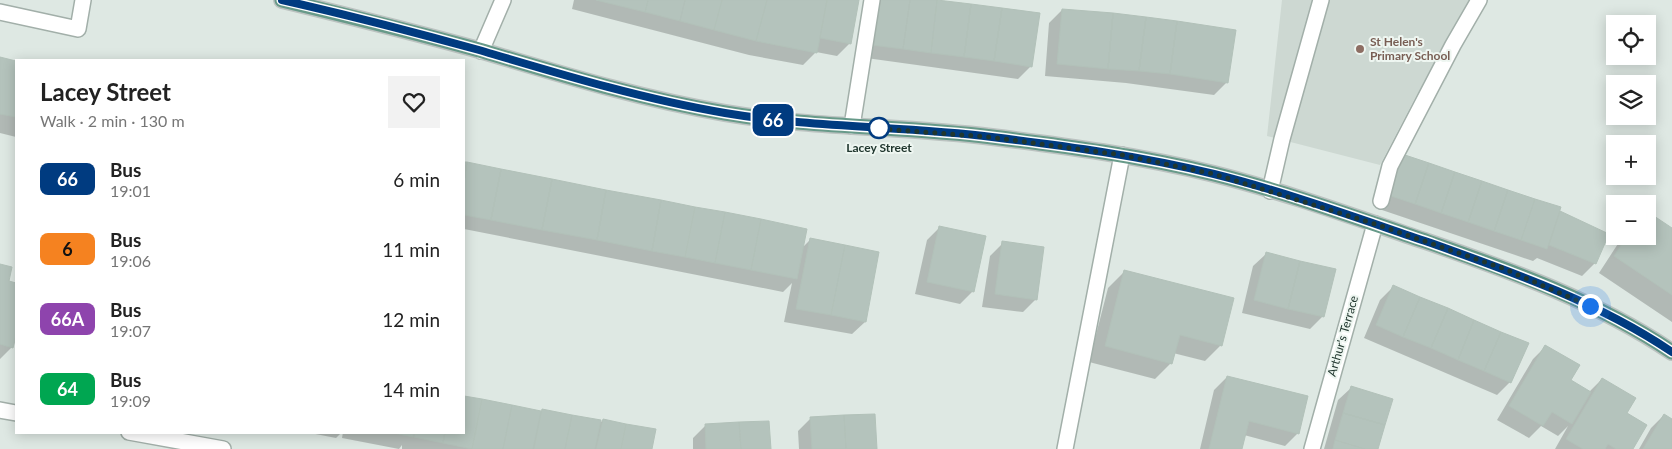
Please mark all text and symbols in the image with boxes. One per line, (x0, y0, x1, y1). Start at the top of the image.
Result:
map controls (1606, 15, 1656, 245)
button: locate (1606, 15, 1656, 65)
place label: St Helen's Primary School (1370, 34, 1450, 63)
marker: St Helen's Primary School (1354, 43, 1366, 55)
button: layers (1606, 75, 1656, 125)
button: heart (388, 76, 440, 128)
text: Lacey Street (40, 77, 171, 106)
line badge: 66 (750, 104, 796, 136)
text: 66 (763, 109, 783, 131)
text: Walk · 2 min · 130 m (40, 111, 185, 130)
marker: Lacey Street (868, 117, 890, 139)
button: + (1606, 135, 1656, 185)
place label: Lacey Street (846, 140, 912, 155)
text: Bus (110, 158, 141, 181)
text: 66 (57, 168, 78, 190)
text: 6 min (393, 168, 440, 191)
text: 19:01 (110, 181, 151, 200)
button: − (1606, 195, 1656, 245)
text: Bus (110, 228, 141, 251)
text: 6 (62, 238, 73, 260)
text: 11 min (382, 238, 440, 261)
text: 19:06 (110, 251, 151, 270)
street label: Arthur's Terrace (1324, 294, 1361, 378)
your location (1578, 294, 1603, 319)
text: Bus (110, 298, 141, 321)
text: 66A (51, 308, 84, 330)
text: 12 min (382, 308, 440, 331)
text: 19:07 (110, 321, 151, 340)
text: Bus (110, 368, 141, 391)
text: 64 (57, 378, 78, 400)
text: 14 min (382, 378, 440, 401)
text: 19:09 (110, 391, 151, 410)

